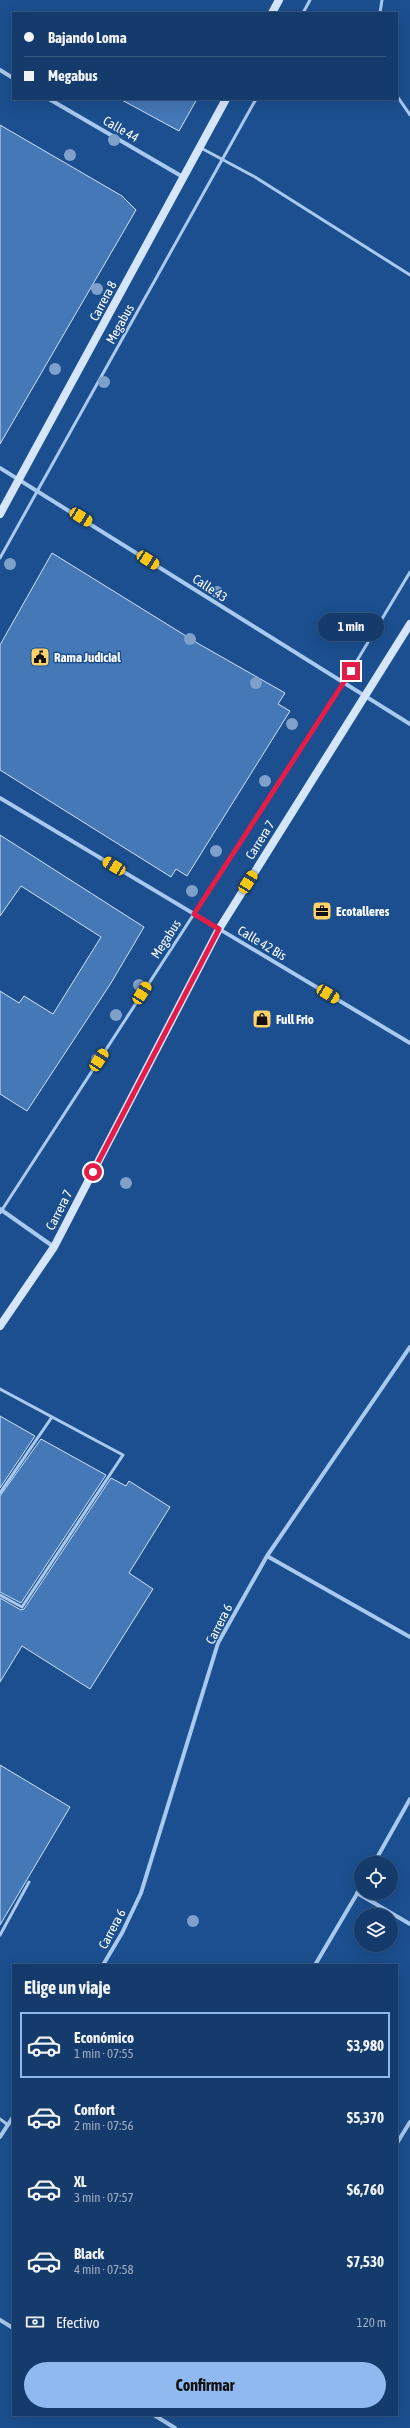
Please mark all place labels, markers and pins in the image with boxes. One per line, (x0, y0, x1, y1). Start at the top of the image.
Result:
public building icon: Rama Judicial (29, 646, 51, 668)
place label: Rama Judicial (54, 650, 121, 665)
office icon: Ecotalleres (311, 900, 333, 922)
place label: Ecotalleres (336, 904, 390, 919)
shop icon: Full Frio (251, 1008, 273, 1030)
place label: Full Frio (276, 1012, 314, 1027)

